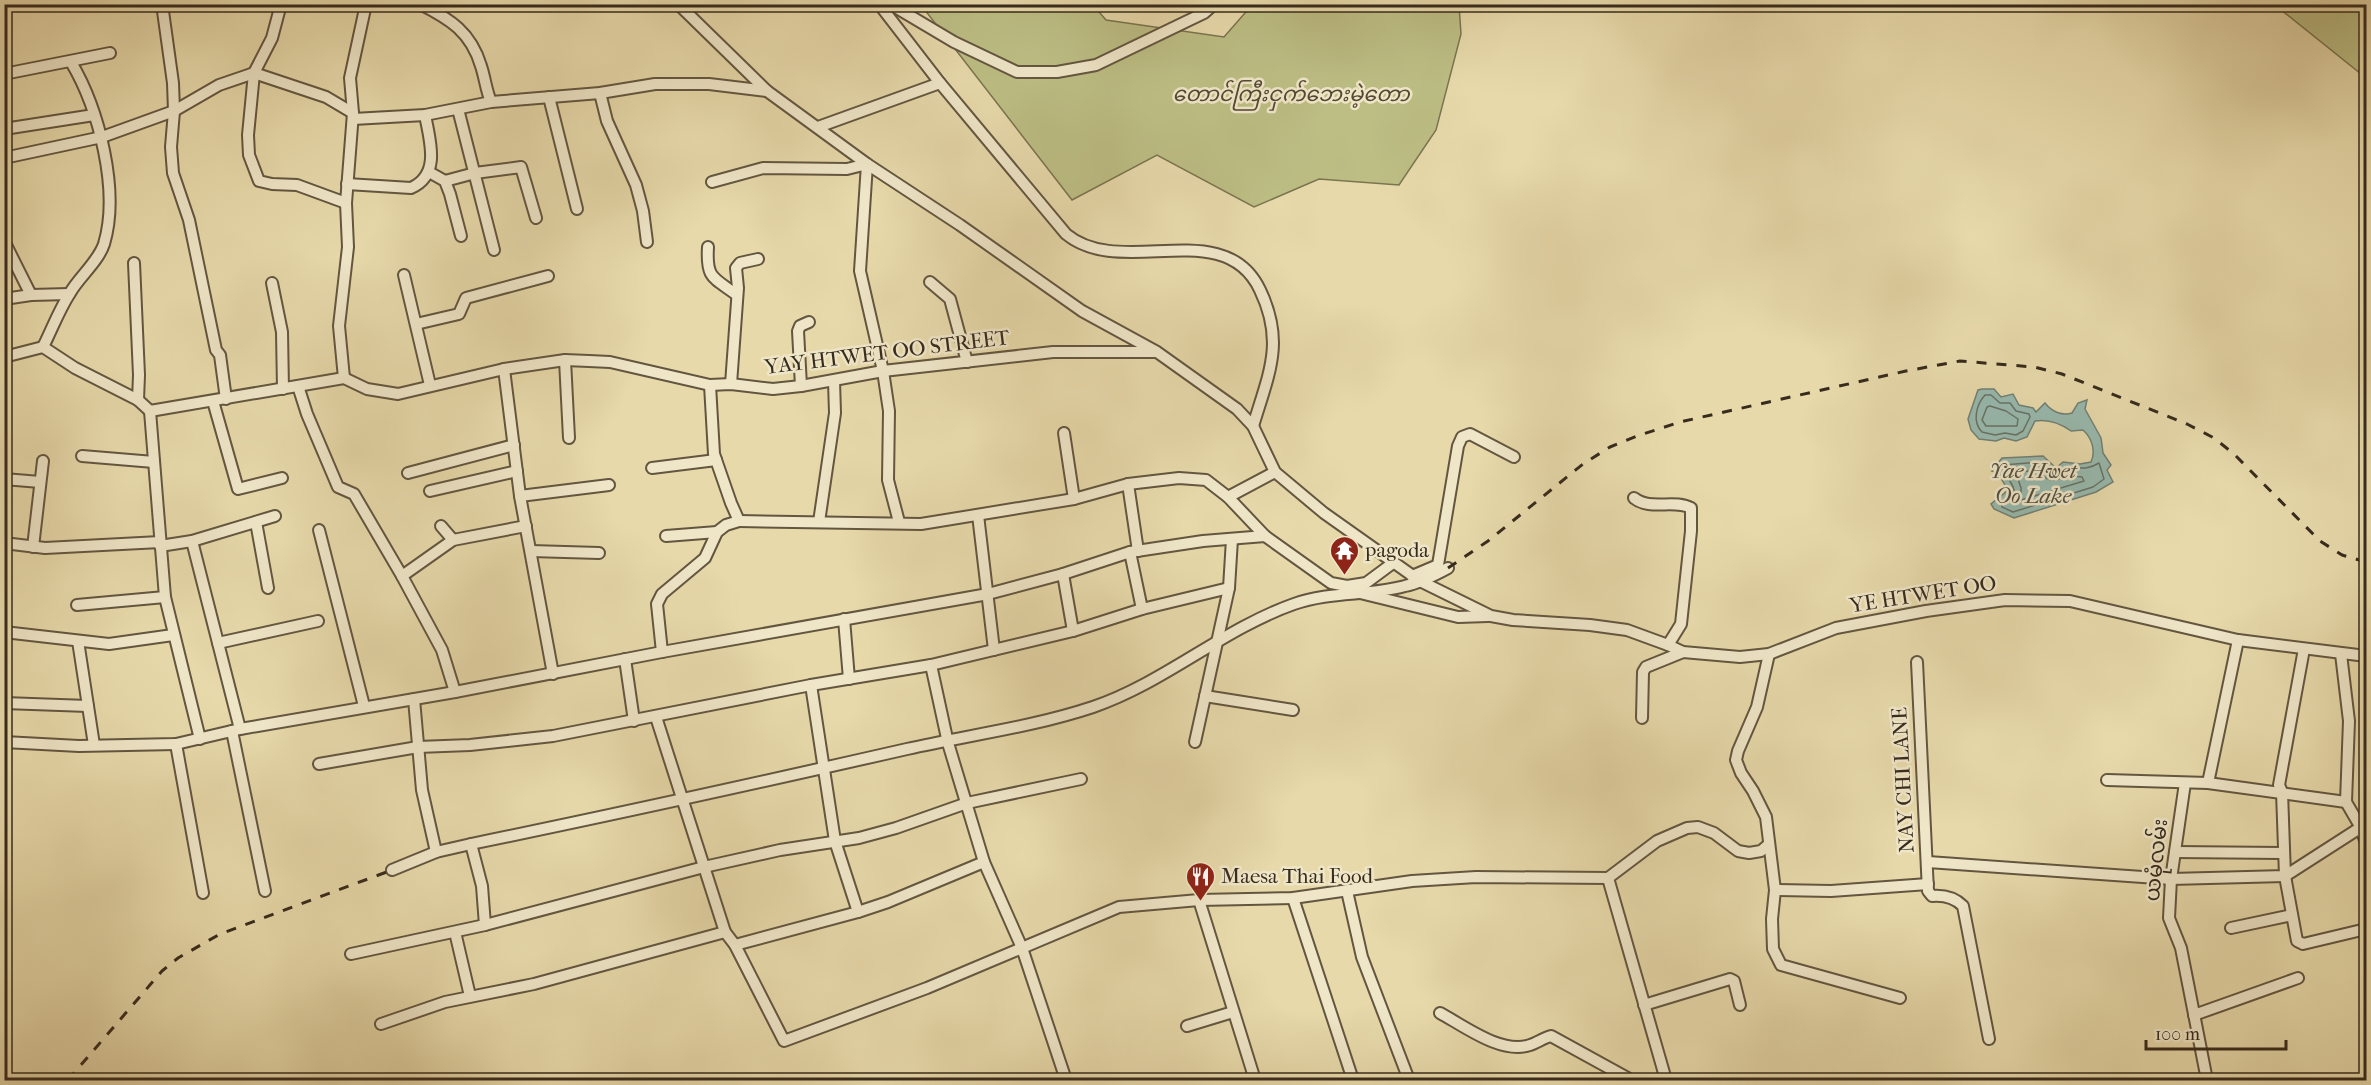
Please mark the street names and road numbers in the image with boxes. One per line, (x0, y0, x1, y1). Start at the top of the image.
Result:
street label: YAY HTWET OO STREET (762, 325, 1012, 379)
street label: YE HTWET OO (1847, 571, 1998, 618)
street label: NAY CHI LANE (1887, 706, 1919, 854)
street label: ယမုံလမ်း (2136, 817, 2177, 903)

